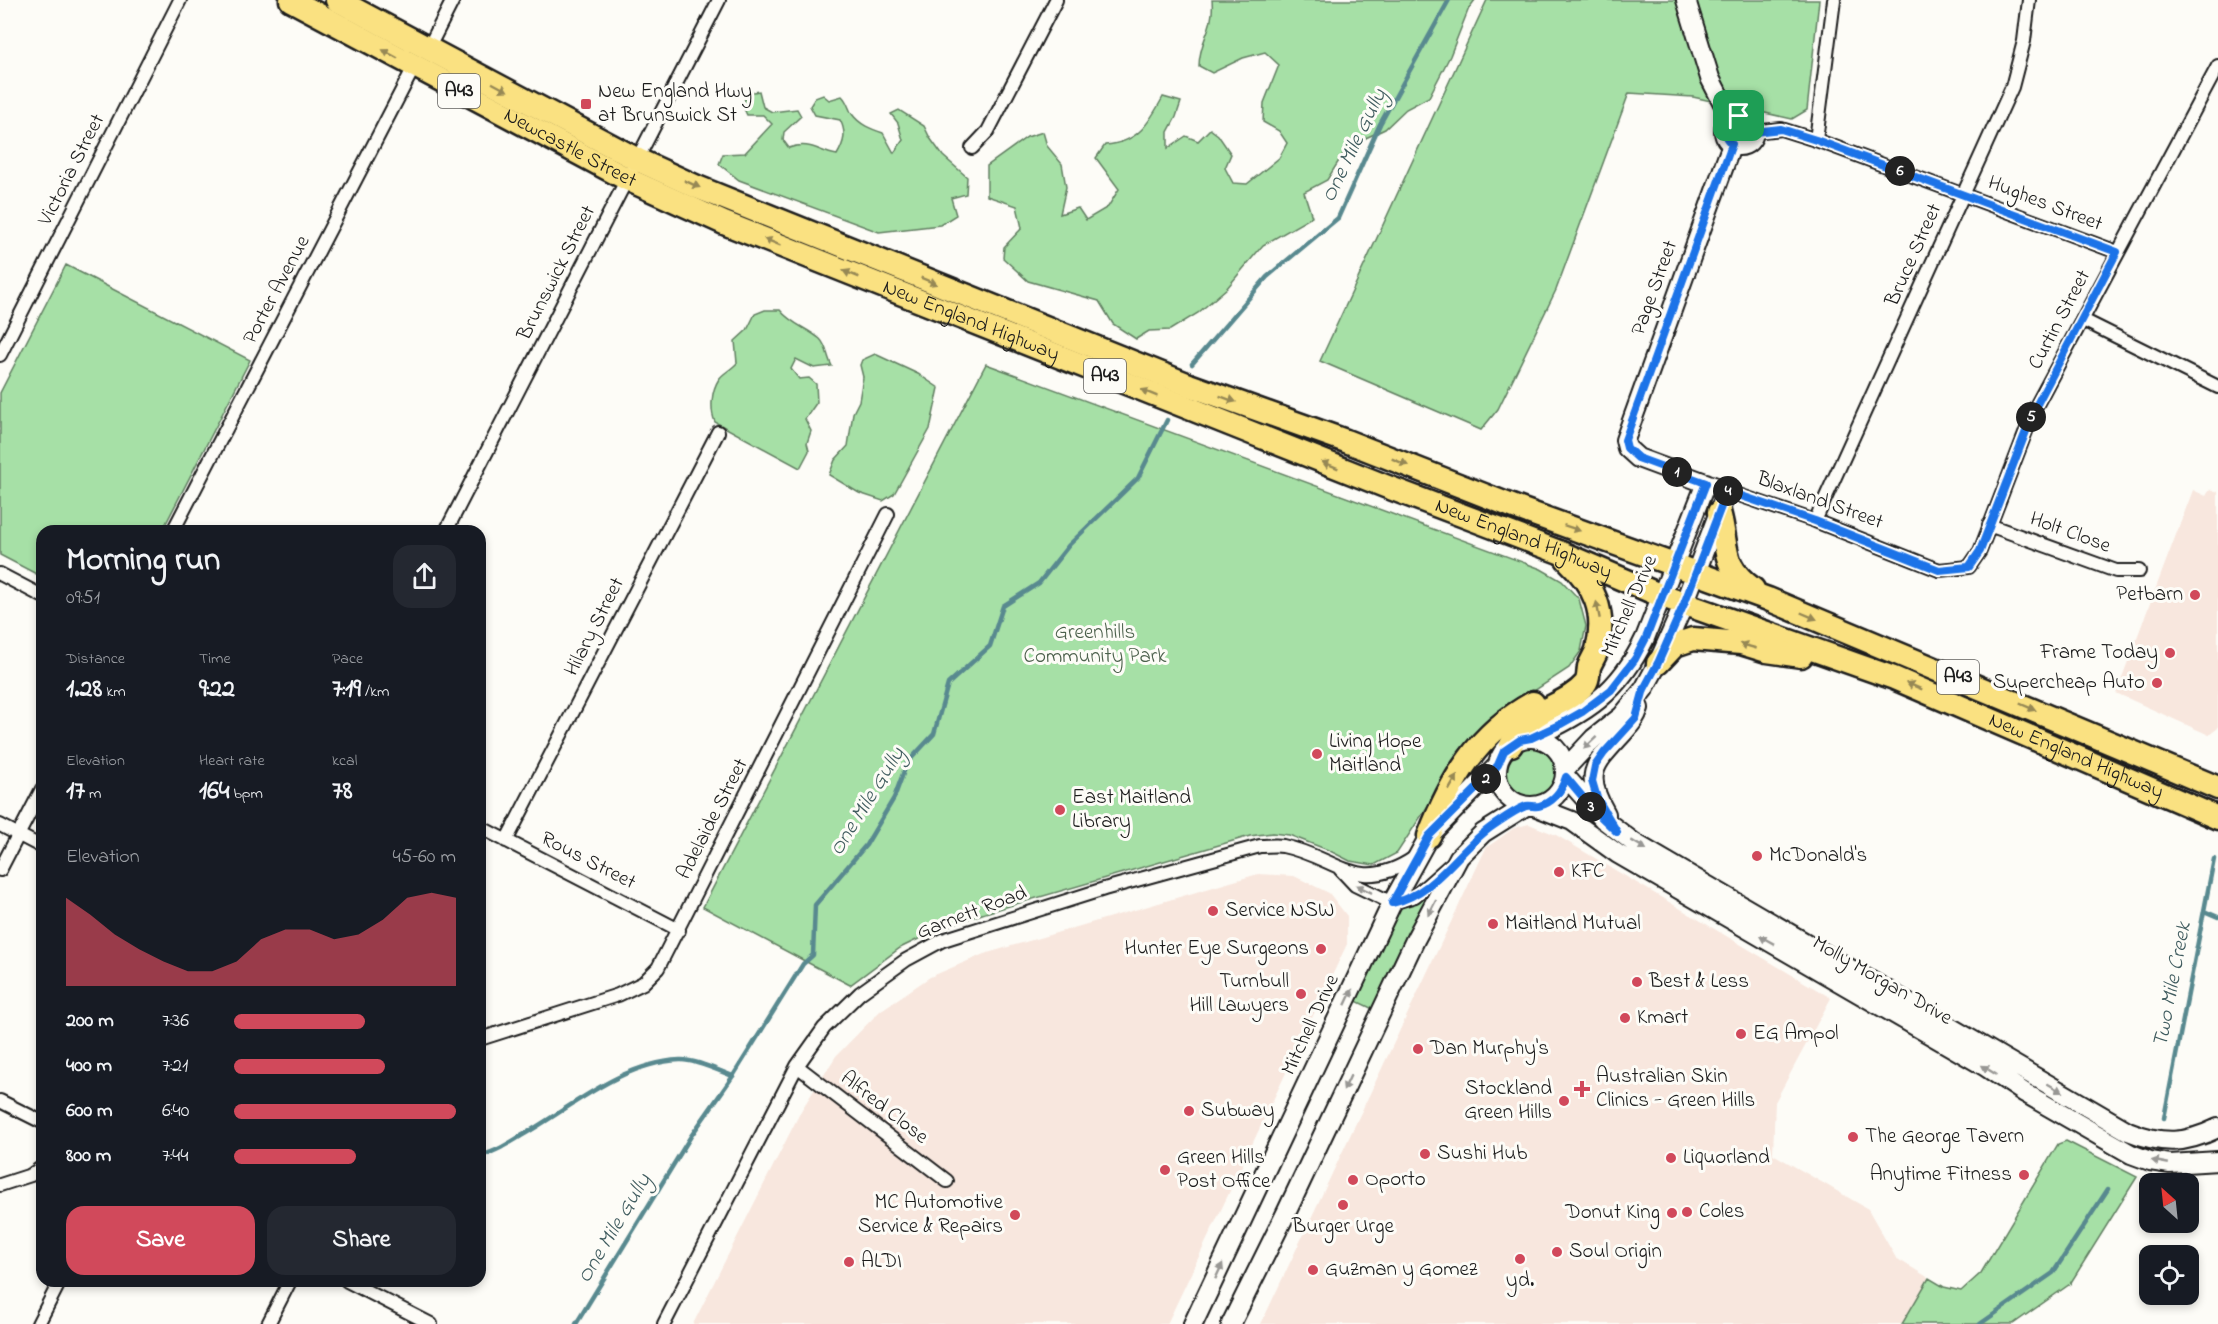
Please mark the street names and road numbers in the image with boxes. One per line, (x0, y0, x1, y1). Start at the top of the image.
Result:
road number: A43 (438, 74, 480, 108)
street label: Newcastle Street (498, 101, 641, 196)
street label: Victoria Street (31, 109, 113, 232)
street label: Hughes Street (1982, 168, 2107, 242)
street label: Bruce Street (1878, 199, 1950, 312)
street label: Brunswick Street (510, 200, 604, 347)
street label: Porter Avenue (236, 230, 319, 350)
street label: Page Street (1624, 236, 1688, 340)
street label: Curtin Street (2021, 265, 2099, 375)
street label: New England Highway (878, 273, 1064, 372)
road number: A43 (1084, 359, 1126, 393)
street label: Blaxland Street (1752, 464, 1887, 538)
street label: New England Highway (1430, 491, 1617, 590)
street label: Holt Close (2025, 504, 2115, 562)
street label: Mitchell Drive (1594, 550, 1666, 662)
street label: Hilary Street (557, 572, 634, 682)
road number: A43 (1937, 660, 1979, 694)
street label: New England Highway (1984, 706, 2168, 810)
street label: Adelaide Street (670, 753, 756, 885)
street label: Rous Street (535, 824, 641, 898)
street label: Garnett Road (913, 878, 1032, 948)
street label: Molly Morgan Drive (1805, 929, 1958, 1035)
street label: Mitchell Drive (1274, 969, 1348, 1080)
street label: Alfred Close (834, 1064, 935, 1152)

